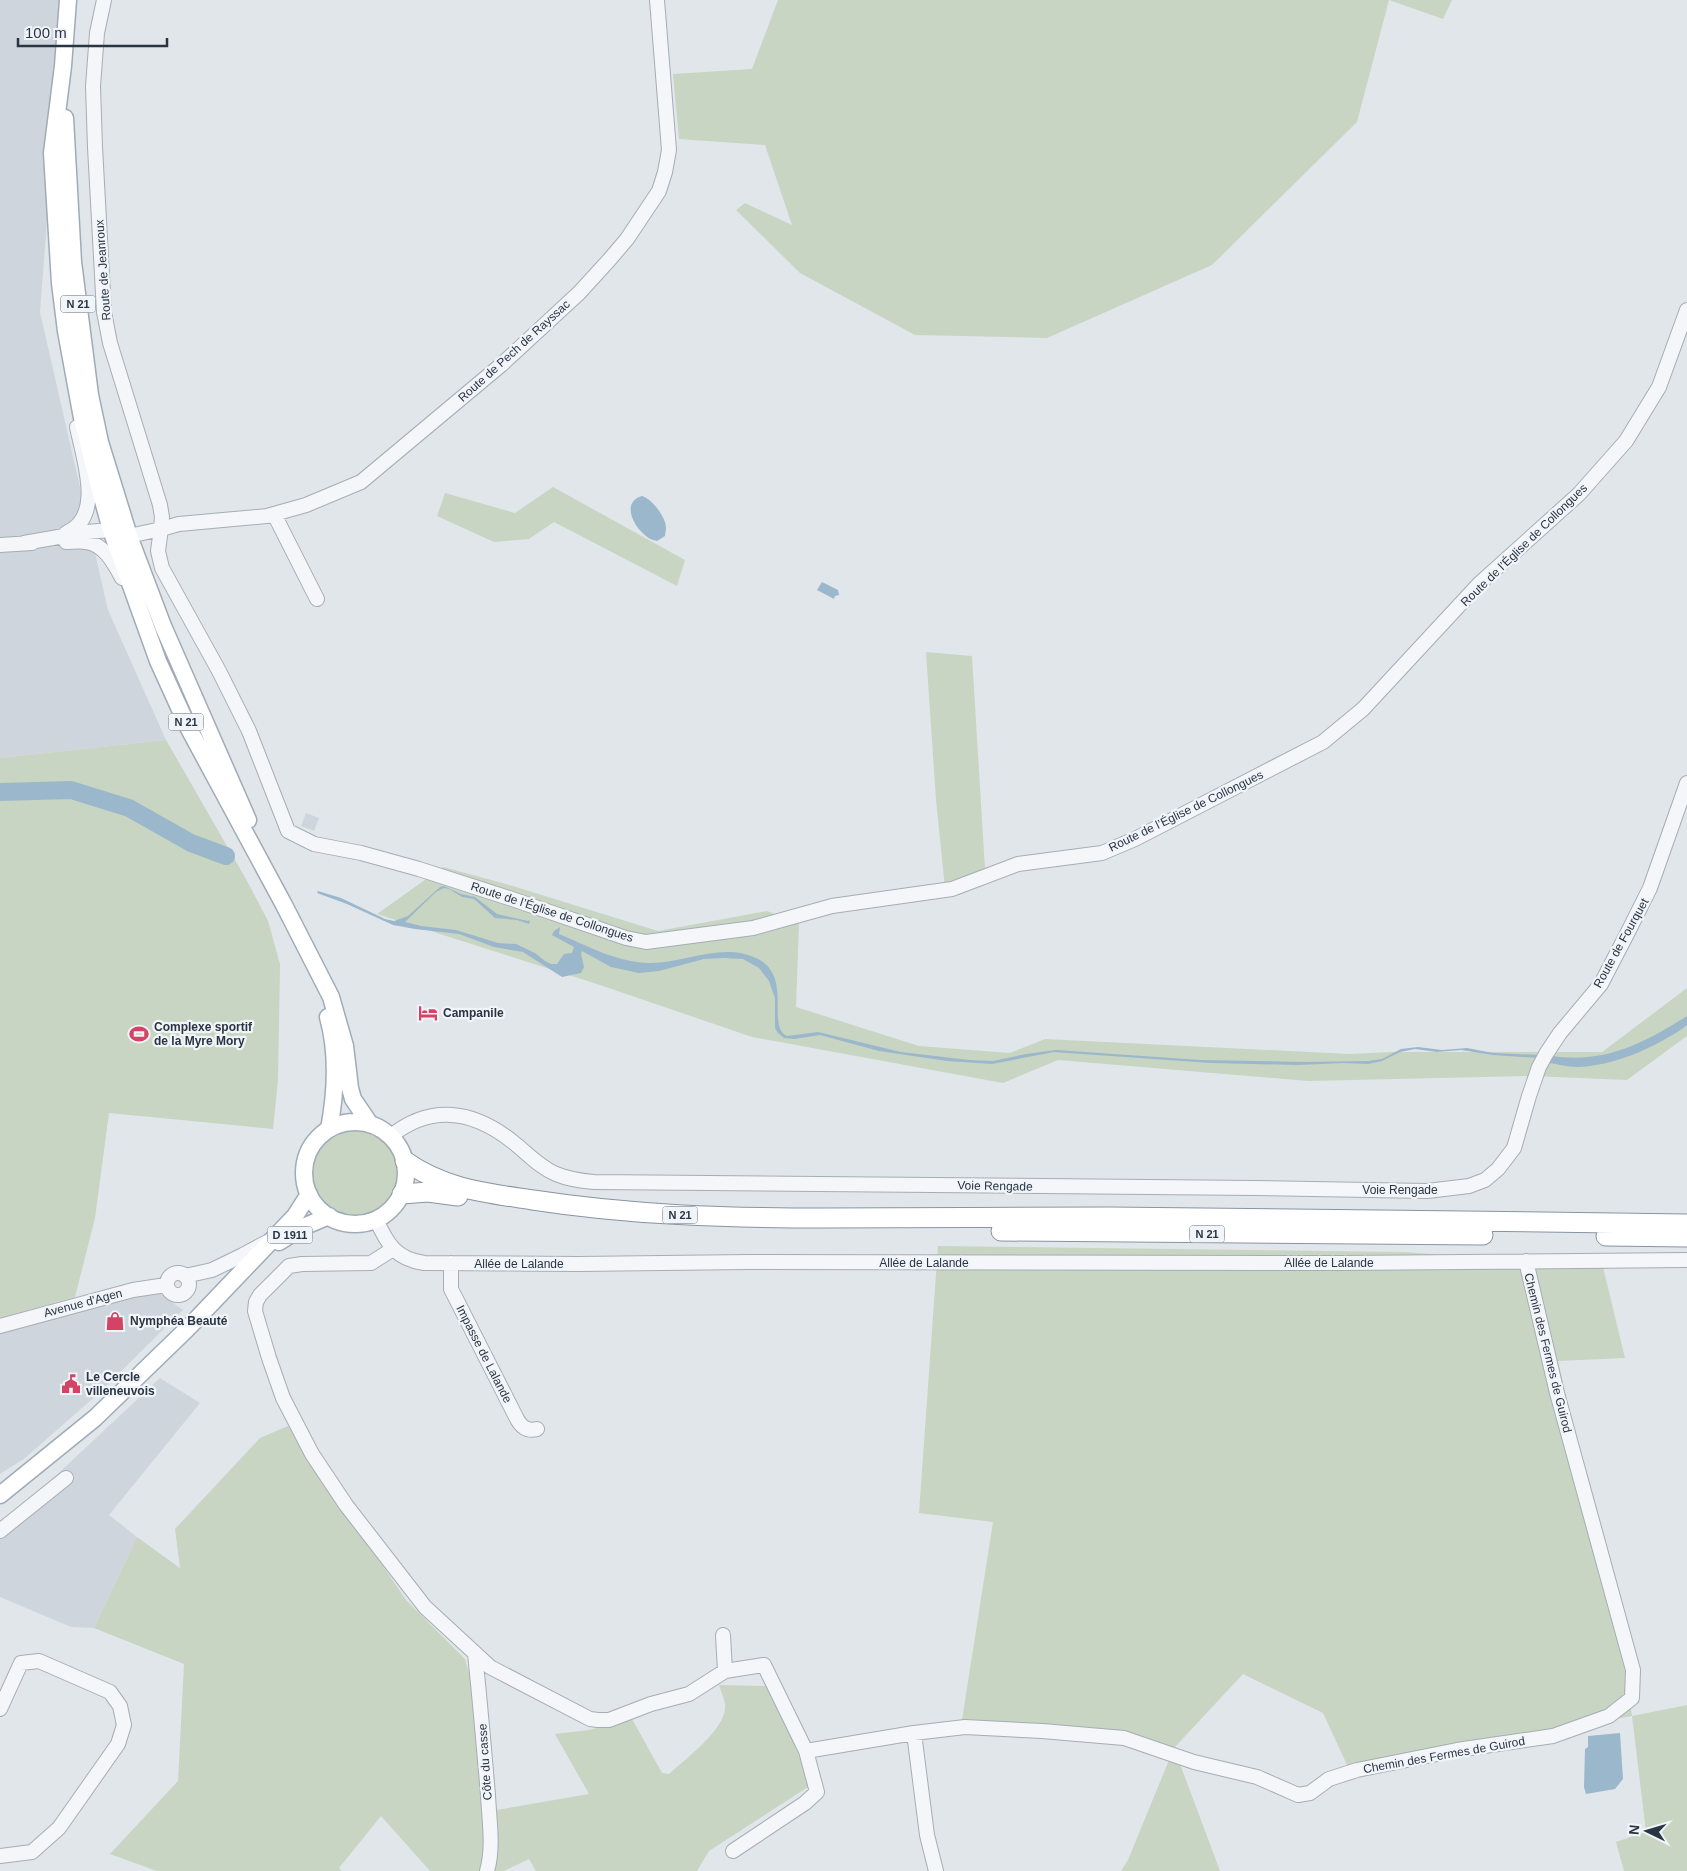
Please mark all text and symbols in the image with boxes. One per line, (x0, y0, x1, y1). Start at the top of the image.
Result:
scale bar (18, 15, 166, 47)
text: 100 m (25, 24, 67, 41)
street label: Route de Jeanroux (92, 219, 114, 321)
road number: N 21 (60, 296, 96, 312)
street label: Route de Pech de Rayssac (455, 297, 573, 405)
street label: Route de l’Église de Collongues (1457, 480, 1590, 609)
road number: N 21 (168, 714, 204, 730)
street label: Route de l’Église de Collongues (1106, 767, 1266, 855)
street label: Route de l’Église de Collongues (469, 878, 635, 945)
street label: Route de Fourquet (1591, 895, 1652, 990)
hotel icon: Campanile (417, 1002, 439, 1024)
place label: Campanile (443, 1006, 504, 1020)
place label: Complexe sportif de la Myre Mory (154, 1020, 253, 1048)
sports icon: Complexe sportif de la Myre Mory (128, 1023, 150, 1045)
street label: Voie Rengade (957, 1178, 1033, 1194)
street label: Voie Rengade (1362, 1183, 1438, 1197)
road number: N 21 (662, 1206, 698, 1224)
road number: D 1911 (268, 1226, 312, 1244)
road number: N 21 (1190, 1226, 1224, 1242)
street label: Allée de Lalande (879, 1256, 969, 1270)
street label: Allée de Lalande (1284, 1256, 1374, 1270)
street label: Allée de Lalande (474, 1257, 564, 1271)
street label: Chemin des Fermes de Guirod (1521, 1272, 1575, 1434)
street label: Avenue d'Agen (42, 1286, 124, 1320)
street label: Impasse de Lalande (453, 1303, 515, 1406)
shop icon: Nymphéa Beauté (104, 1310, 126, 1332)
place label: Nymphéa Beauté (130, 1314, 228, 1328)
place label: Le Cercle villeneuvois (86, 1370, 155, 1398)
public building icon: Le Cercle villeneuvois (60, 1373, 82, 1395)
street label: Côte du casse (475, 1723, 495, 1801)
street label: Chemin des Fermes de Guirod (1362, 1734, 1526, 1776)
north arrow (1622, 1806, 1672, 1856)
text: N (1626, 1824, 1642, 1836)

